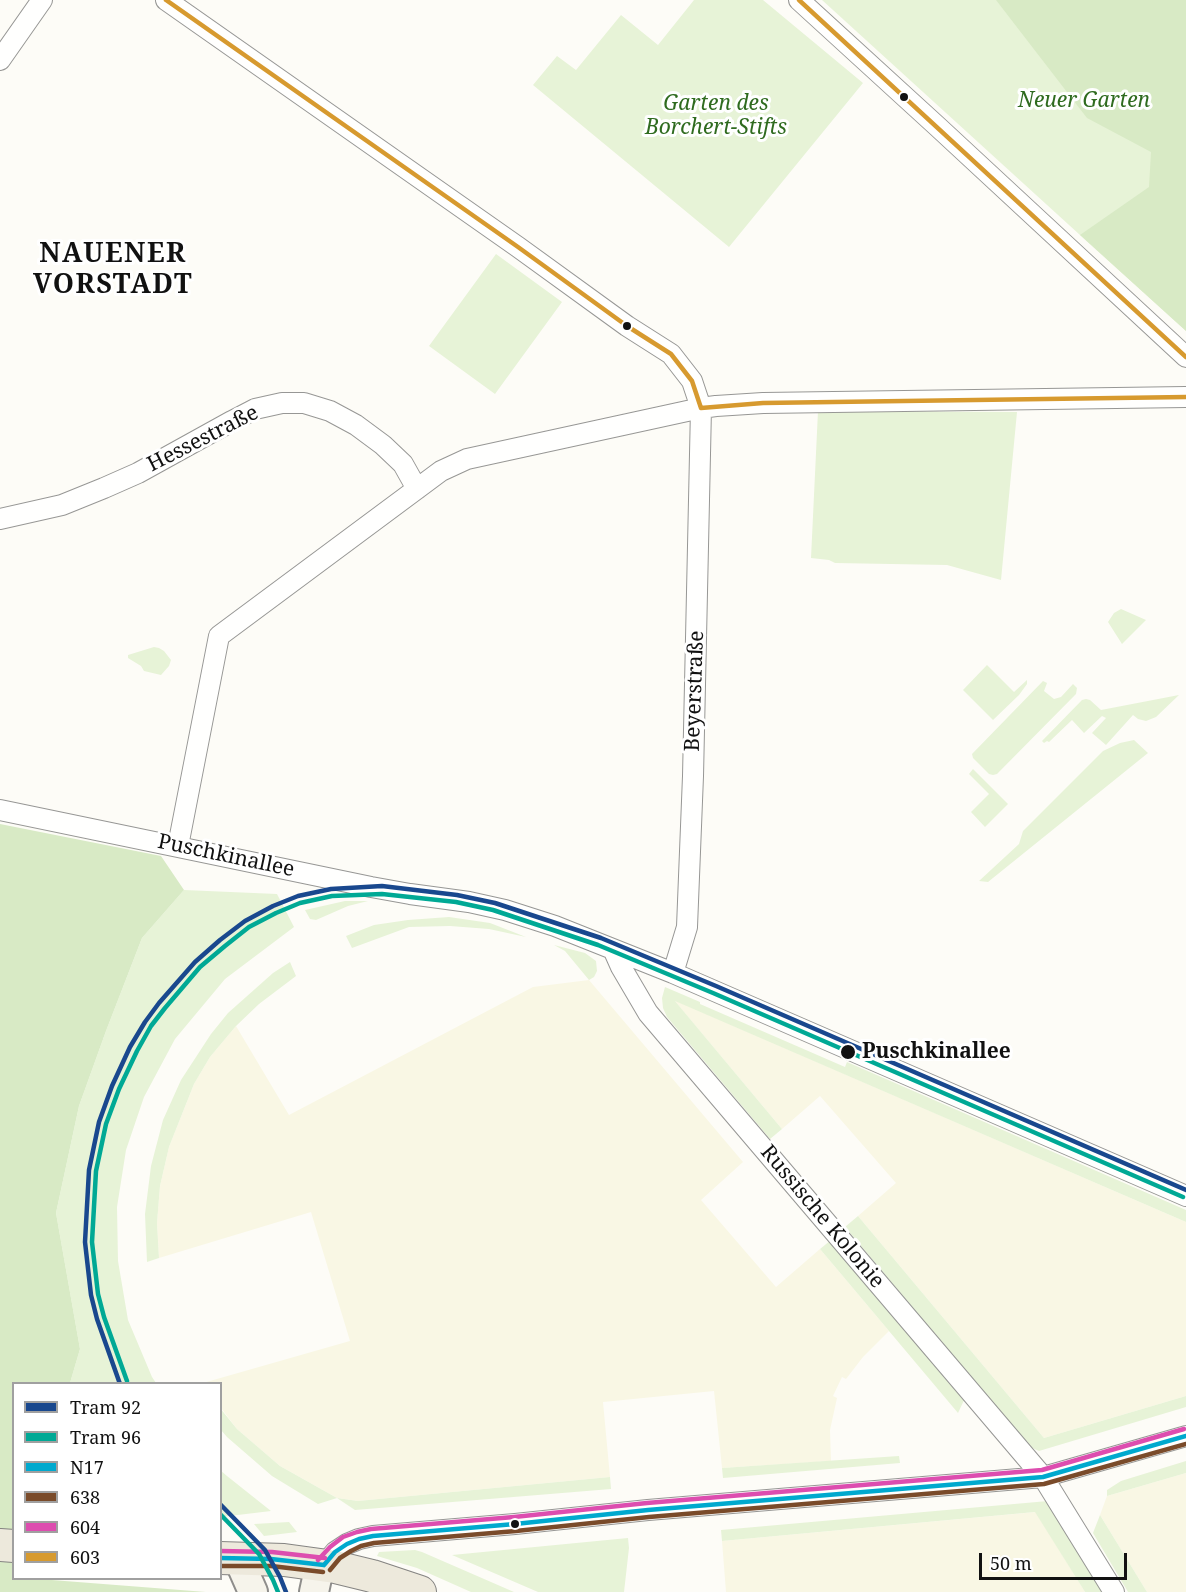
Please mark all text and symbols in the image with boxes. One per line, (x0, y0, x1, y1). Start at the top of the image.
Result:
park label: Neuer Garten (1018, 88, 1150, 114)
park label: Garten des Borchert-Stifts (645, 91, 787, 141)
unlabelled marker (898, 91, 910, 103)
district label: NAUENER VORSTADT (33, 238, 193, 301)
unlabelled marker (621, 320, 633, 332)
street label: Hessestraße (143, 400, 263, 478)
street label: Beyerstraße (680, 630, 710, 752)
street label: Puschkinallee (155, 829, 297, 883)
place label: Puschkinallee (862, 1039, 1011, 1065)
marker: Puschkinallee (839, 1043, 857, 1061)
street label: Russische Kolonie (755, 1140, 889, 1294)
legend (12, 1382, 222, 1580)
text: Tram 92 (70, 1395, 141, 1419)
text: Tram 96 (70, 1425, 141, 1449)
text: N17 (70, 1455, 104, 1479)
text: 638 (70, 1485, 100, 1509)
text: 604 (70, 1515, 100, 1539)
unlabelled marker (509, 1518, 521, 1530)
scale bar (982, 1541, 1130, 1579)
text: 603 (70, 1545, 100, 1569)
text: 50 m (990, 1551, 1032, 1575)

